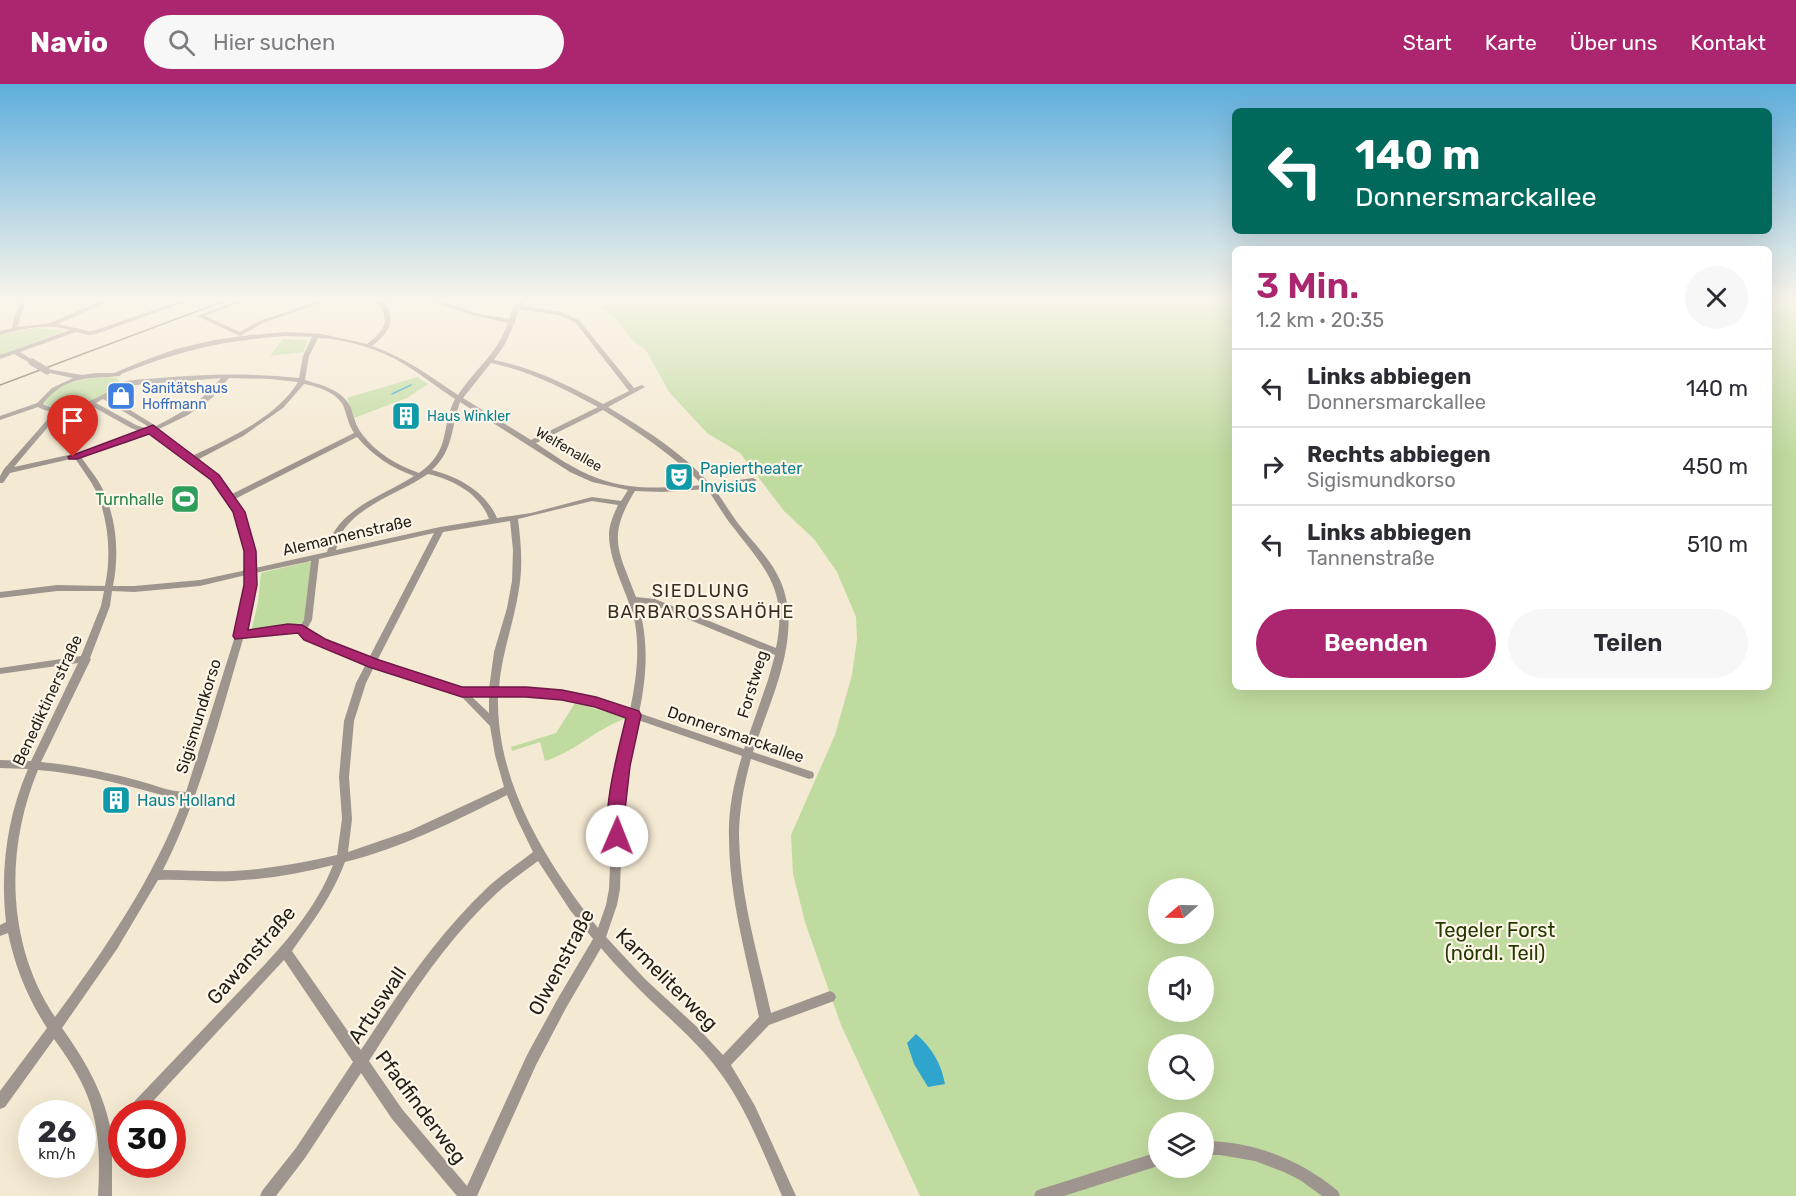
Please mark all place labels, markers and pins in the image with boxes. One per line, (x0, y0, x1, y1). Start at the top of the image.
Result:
shop icon: Sanitätshaus Hoffmann (105, 380, 137, 412)
place label: Sanitätshaus Hoffmann (142, 380, 228, 413)
pin (47, 395, 98, 457)
building icon: Haus Winkler (390, 400, 422, 432)
place label: Haus Winkler (427, 408, 511, 425)
place label: Papiertheater Invisius (700, 459, 802, 496)
theatre icon: Papiertheater Invisius (663, 461, 695, 493)
sports icon: Turnhalle (169, 483, 201, 515)
place label: Turnhalle (95, 490, 164, 509)
building icon: Haus Holland (100, 784, 132, 816)
place label: Haus Holland (137, 791, 235, 810)

